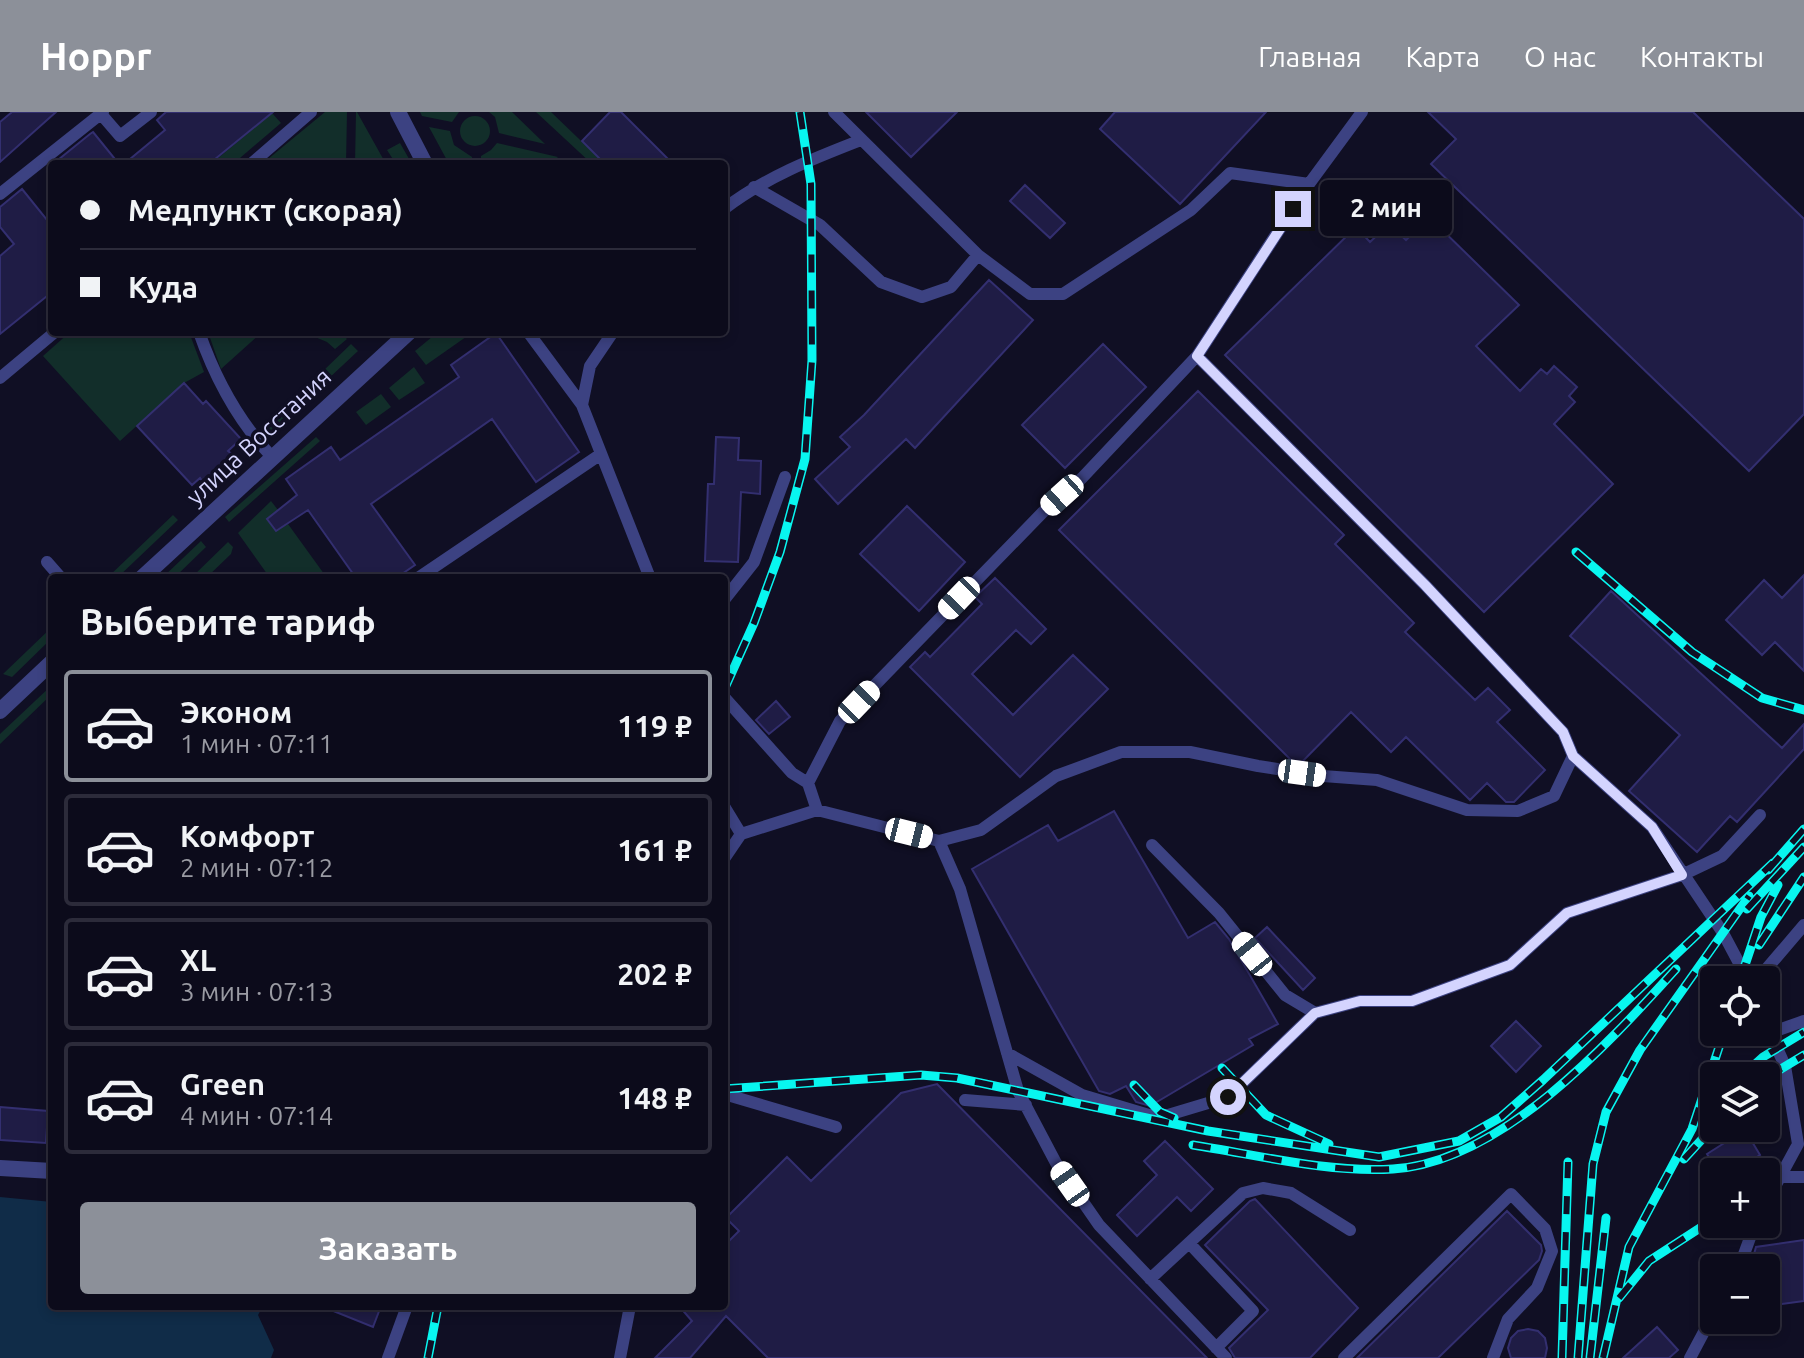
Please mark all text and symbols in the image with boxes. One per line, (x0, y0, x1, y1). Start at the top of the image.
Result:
text: Hoppr (40, 35, 152, 77)
text: Главная (1258, 41, 1361, 72)
text: Карта (1405, 41, 1480, 72)
text: О нас (1524, 41, 1596, 72)
text: Контакты (1640, 41, 1764, 72)
callout: 2 мин (1321, 181, 1453, 237)
route end (1275, 191, 1311, 227)
text: Медпункт (скорая) (128, 193, 403, 227)
text: 2 мин (1350, 193, 1422, 222)
text: Куда (128, 270, 198, 304)
street label: улица Восстания (181, 363, 336, 510)
car (1036, 470, 1088, 520)
car (934, 572, 984, 624)
text: Выберите тариф (80, 601, 376, 642)
car (834, 676, 884, 728)
icon: car (84, 690, 156, 762)
text: Эконом (180, 695, 292, 729)
text: 119 ₽ (617, 709, 692, 743)
text: 1 мин · 07:11 (180, 729, 333, 758)
car (1277, 758, 1327, 788)
icon: car (84, 814, 156, 886)
car (883, 816, 935, 850)
text: Комфорт (180, 819, 314, 853)
text: 161 ₽ (617, 833, 692, 867)
text: 2 мин · 07:12 (180, 853, 333, 882)
car (1228, 928, 1276, 980)
icon: car (84, 938, 156, 1010)
text: XL (180, 943, 216, 977)
text: 202 ₽ (617, 957, 692, 991)
map controls (1700, 966, 1780, 1334)
button: locate (1700, 966, 1780, 1046)
text: 3 мин · 07:13 (180, 977, 333, 1006)
icon: car (84, 1062, 156, 1134)
button: layers (1700, 1062, 1780, 1142)
text: Green (180, 1067, 265, 1101)
route start (1210, 1079, 1246, 1115)
text: 148 ₽ (617, 1081, 692, 1115)
text: 4 мин · 07:14 (180, 1101, 333, 1130)
car (1046, 1157, 1094, 1211)
button: + (1700, 1158, 1780, 1238)
button: Заказать (80, 1202, 696, 1294)
button: − (1700, 1254, 1780, 1334)

